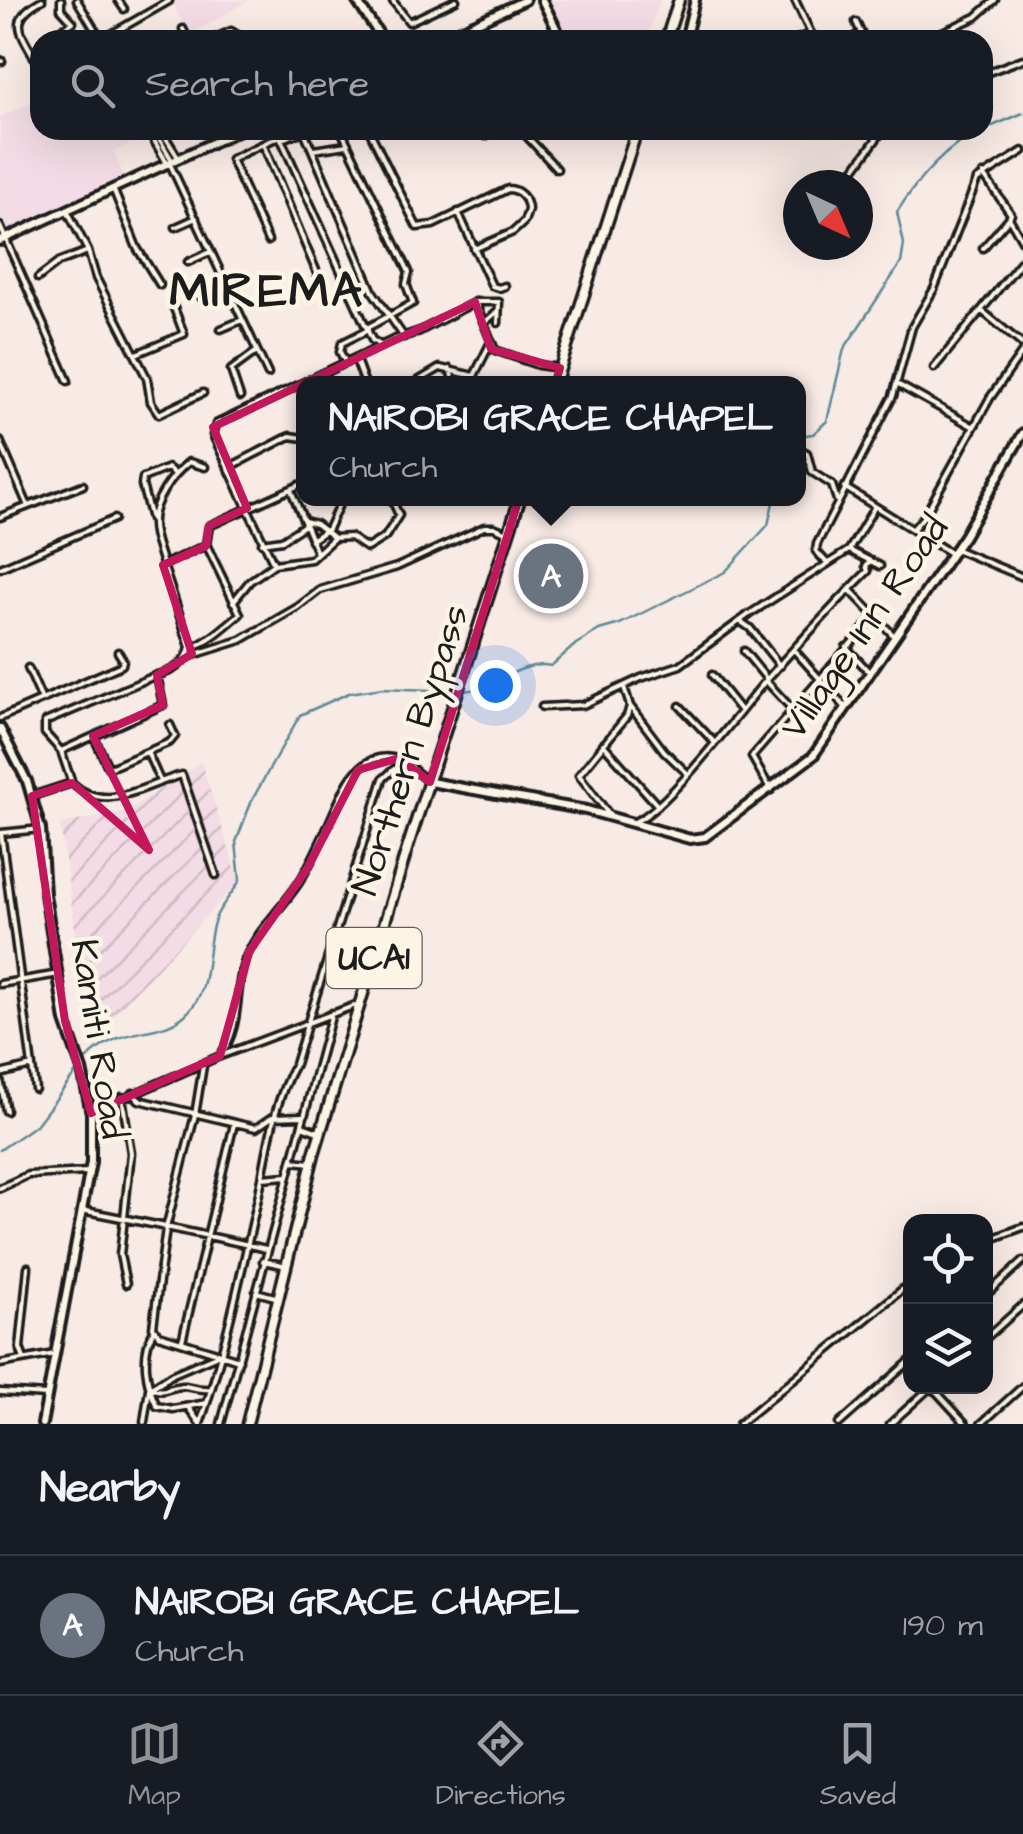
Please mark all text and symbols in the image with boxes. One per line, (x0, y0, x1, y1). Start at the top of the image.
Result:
search box (30, 30, 993, 140)
icon: search (65, 58, 120, 113)
text: Search here (145, 59, 369, 111)
north arrow (783, 170, 873, 260)
district label: MIREMA (169, 259, 365, 325)
popup (296, 376, 806, 506)
text: NAIROBI GRACE CHAPEL (329, 393, 773, 445)
text: Church (329, 445, 437, 490)
street label: Village Inn Road (768, 506, 962, 750)
pin: A (518, 538, 584, 614)
street label: Northern Bypass (340, 598, 483, 902)
your location (470, 660, 521, 711)
road number: UCA1 (326, 928, 422, 988)
street label: Kamiti Road (57, 936, 139, 1142)
map controls (903, 1214, 993, 1394)
button: locate (903, 1214, 993, 1304)
button: layers (903, 1304, 993, 1394)
text: Nearby (40, 1460, 180, 1518)
text: NAIROBI GRACE CHAPEL (135, 1577, 579, 1629)
text: A (62, 1603, 83, 1648)
text: 190 m (903, 1603, 983, 1648)
text: Church (135, 1629, 244, 1674)
tab: Map (127, 1716, 182, 1815)
tab: Directions (436, 1716, 566, 1815)
tab: Saved (820, 1716, 896, 1815)

